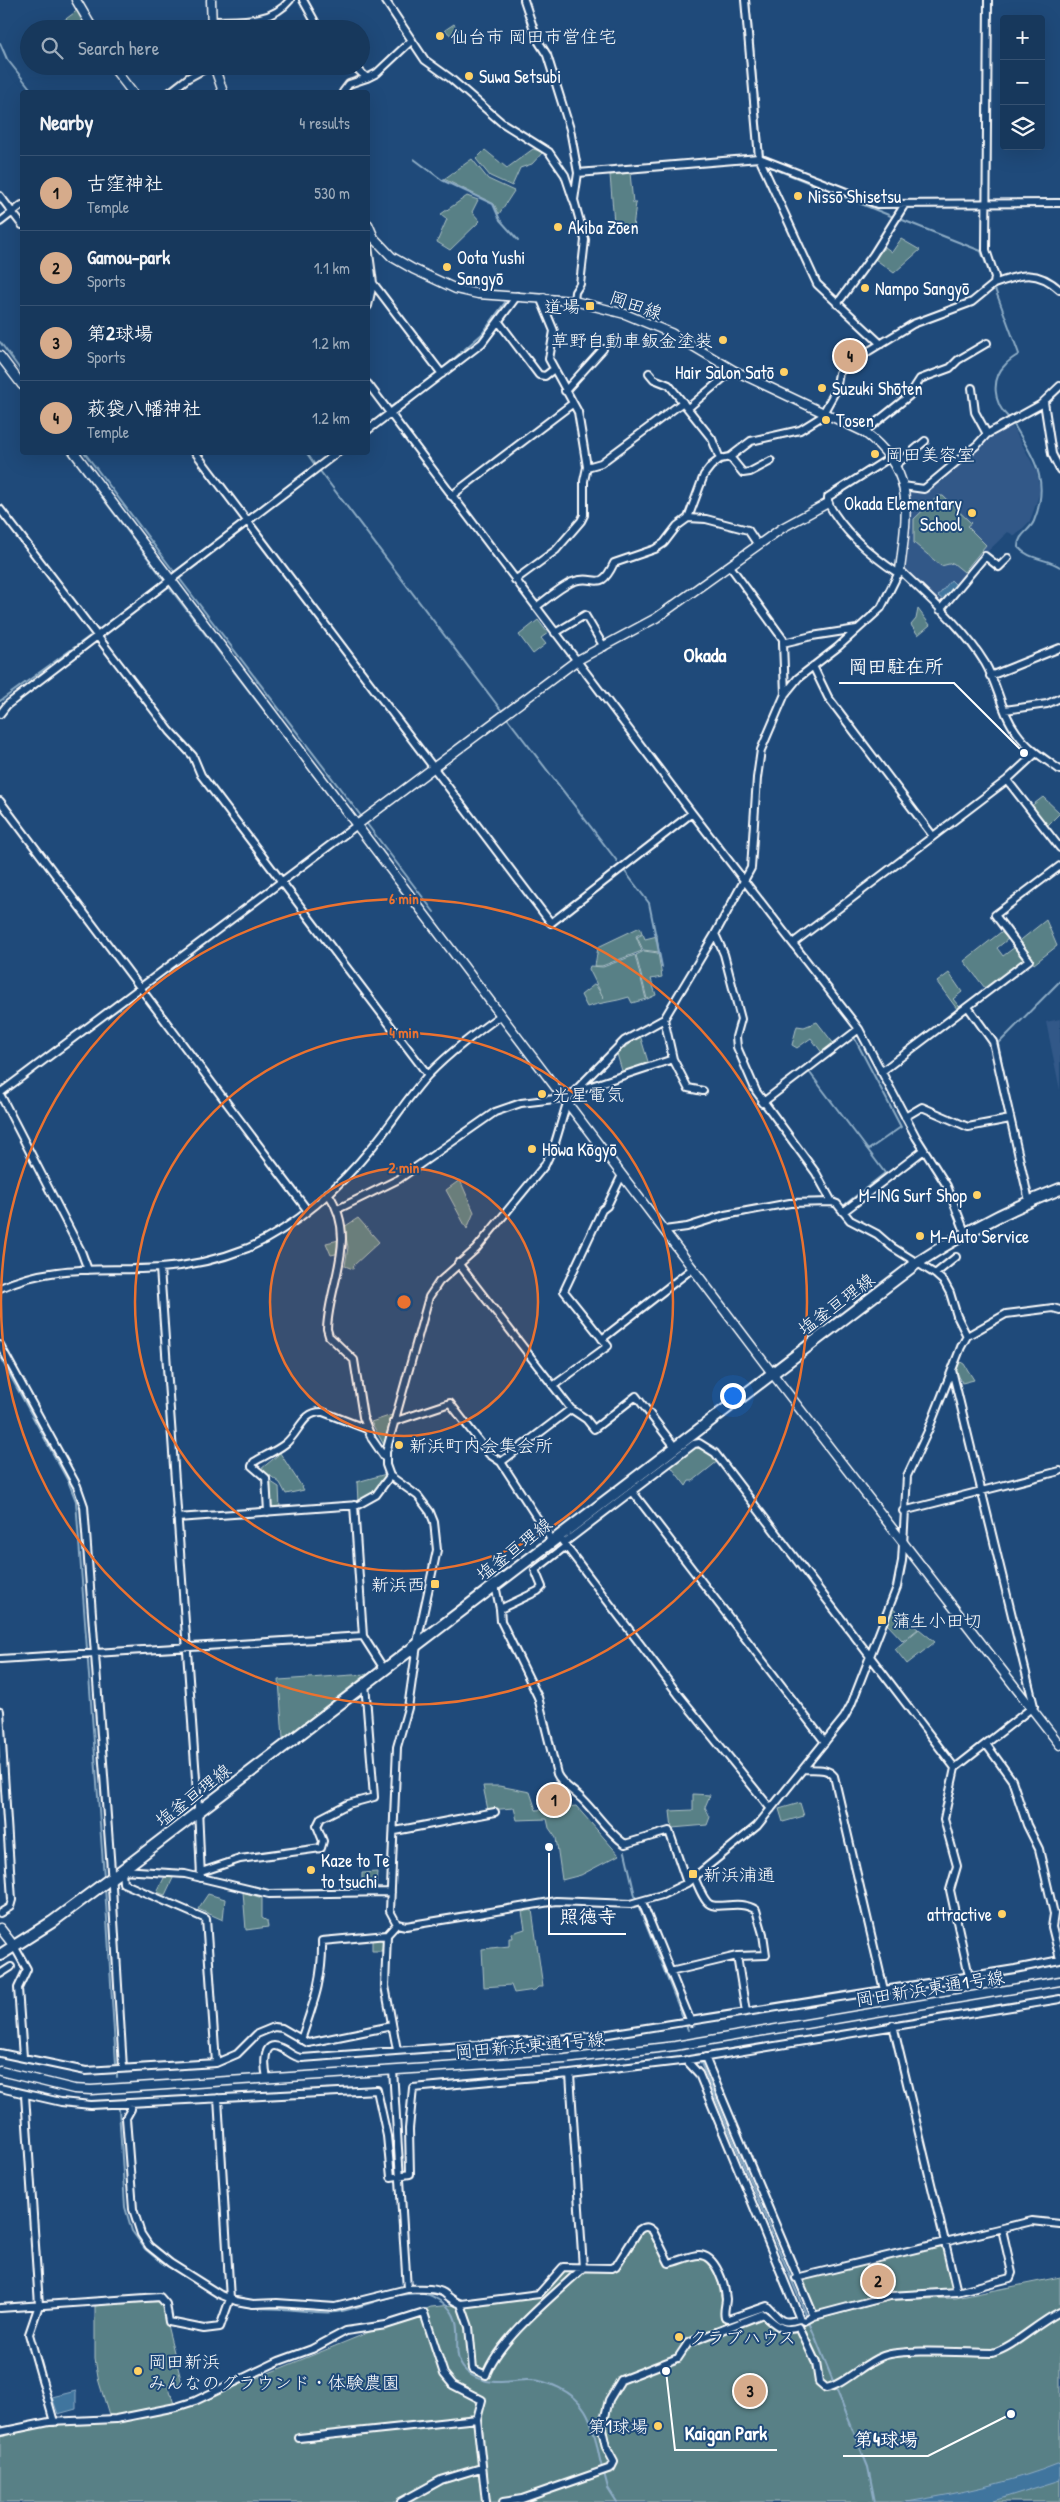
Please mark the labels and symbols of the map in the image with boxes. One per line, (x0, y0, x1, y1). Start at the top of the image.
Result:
place label: 仙台市 岡田市営住宅 (450, 24, 616, 49)
marker: 仙台市 岡田市営住宅 (434, 30, 446, 42)
place label: Suwa Setsubi (479, 64, 561, 89)
marker: Suwa Setsubi (463, 70, 475, 82)
place label: Nissō Shisetsu (808, 184, 901, 209)
marker: Nissō Shisetsu (792, 190, 804, 202)
place label: Akiba Zōen (568, 215, 639, 240)
marker: Akiba Zōen (552, 221, 564, 233)
place label: Oota Yushi Sangyō (457, 245, 525, 291)
marker: Oota Yushi Sangyō (441, 261, 453, 273)
place label: Nampo Sangyō (875, 276, 969, 301)
marker: Nampo Sangyō (859, 282, 871, 294)
street label: 岡田線 (606, 284, 666, 326)
place label: 道場 (544, 294, 580, 319)
marker: 道場 (584, 300, 596, 312)
place label: 草野自動車鈑金塗装 (551, 328, 713, 353)
marker: 草野自動車鈑金塗装 (717, 334, 729, 346)
pin: 4 (834, 337, 866, 375)
place label: Hair Salon Satō (675, 360, 774, 385)
marker: Hair Salon Satō (778, 366, 790, 378)
place label: Suzuki Shōten (832, 376, 923, 401)
marker: Suzuki Shōten (816, 382, 828, 394)
place label: Tosen (836, 408, 874, 433)
marker: Tosen (820, 414, 832, 426)
place label: 岡田美容室 (885, 442, 975, 467)
marker: 岡田美容室 (869, 448, 881, 460)
place label: Okada Elementary School (844, 491, 962, 537)
marker: Okada Elementary School (966, 507, 978, 519)
district label: Okada (684, 641, 727, 668)
callout: 岡田駐在所 (839, 649, 954, 683)
text: 岡田駐在所 (848, 653, 944, 679)
text: 6 min (389, 888, 419, 909)
text: 4 min (389, 1022, 419, 1043)
place label: 光星電気 (552, 1082, 624, 1107)
marker: 光星電気 (536, 1088, 548, 1100)
place label: Hōwa Kōgyō (542, 1137, 617, 1162)
marker: Hōwa Kōgyō (526, 1143, 538, 1155)
text: 2 min (389, 1157, 420, 1178)
place label: M-ING Surf Shop (859, 1183, 967, 1208)
marker: M-ING Surf Shop (971, 1189, 983, 1201)
place label: M-Auto Service (930, 1224, 1029, 1249)
marker: M-Auto Service (914, 1230, 926, 1242)
street label: 塩釜亘理線 (793, 1267, 879, 1341)
centre of rings (395, 1293, 413, 1311)
your location (720, 1383, 746, 1409)
place label: 新浜町内会集会所 (409, 1433, 553, 1458)
marker: 新浜町内会集会所 (393, 1439, 405, 1451)
street label: 塩釜亘理線 (471, 1511, 557, 1587)
place label: 新浜西 (371, 1572, 425, 1597)
marker: 新浜西 (429, 1578, 441, 1590)
place label: 蒲生小田切 (892, 1608, 982, 1633)
marker: 蒲生小田切 (876, 1614, 888, 1626)
street label: 塩釜亘理線 (150, 1757, 236, 1833)
pin: 1 (538, 1781, 570, 1819)
place label: Kaze to Te to tsuchi (321, 1848, 390, 1894)
place label: 新浜浦通 (703, 1862, 775, 1887)
marker: Kaze to Te to tsuchi (305, 1864, 317, 1876)
marker: 新浜浦通 (687, 1868, 699, 1880)
callout: 照徳寺 (549, 1900, 626, 1934)
place label: attractive (927, 1902, 992, 1927)
text: 照徳寺 (559, 1903, 617, 1929)
marker: attractive (996, 1908, 1008, 1920)
street label: 岡田新浜東通1号線 (854, 1964, 1006, 2012)
street label: 岡田新浜東通1号線 (454, 2026, 606, 2064)
pin: 2 (862, 2262, 894, 2300)
place label: クラブハウス (689, 2325, 796, 2350)
marker: クラブハウス (673, 2331, 685, 2343)
place label: 岡田新浜 みんなのグラウンド・体験農園 (148, 2349, 400, 2395)
marker: 岡田新浜 みんなのグラウンド・体験農園 (132, 2365, 144, 2377)
pin: 3 (734, 2372, 766, 2410)
place label: 第1球場 (587, 2414, 648, 2439)
callout: Kaigan Park (675, 2416, 777, 2450)
marker: 第1球場 (652, 2420, 664, 2432)
text: Kaigan Park (685, 2420, 767, 2447)
callout: 第4球場 (843, 2422, 928, 2456)
text: 第4球場 (854, 2426, 918, 2452)

